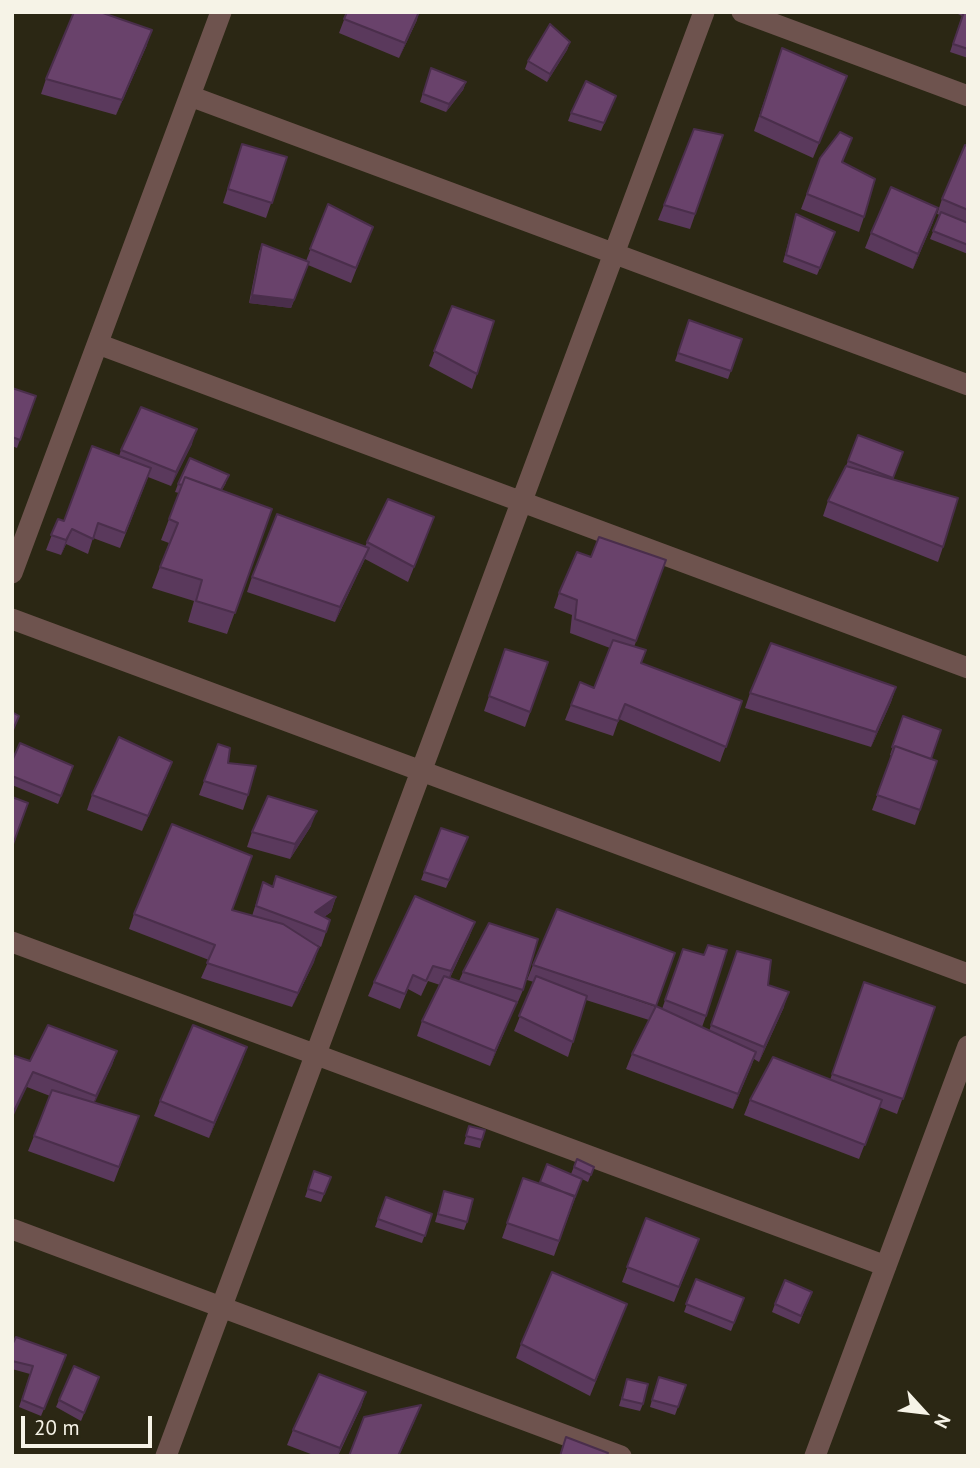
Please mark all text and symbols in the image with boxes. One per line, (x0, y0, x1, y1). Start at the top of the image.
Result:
north arrow (889, 1377, 959, 1447)
scale bar (24, 1402, 156, 1446)
text: N (929, 1411, 956, 1433)
text: 20 m (34, 1414, 80, 1441)

